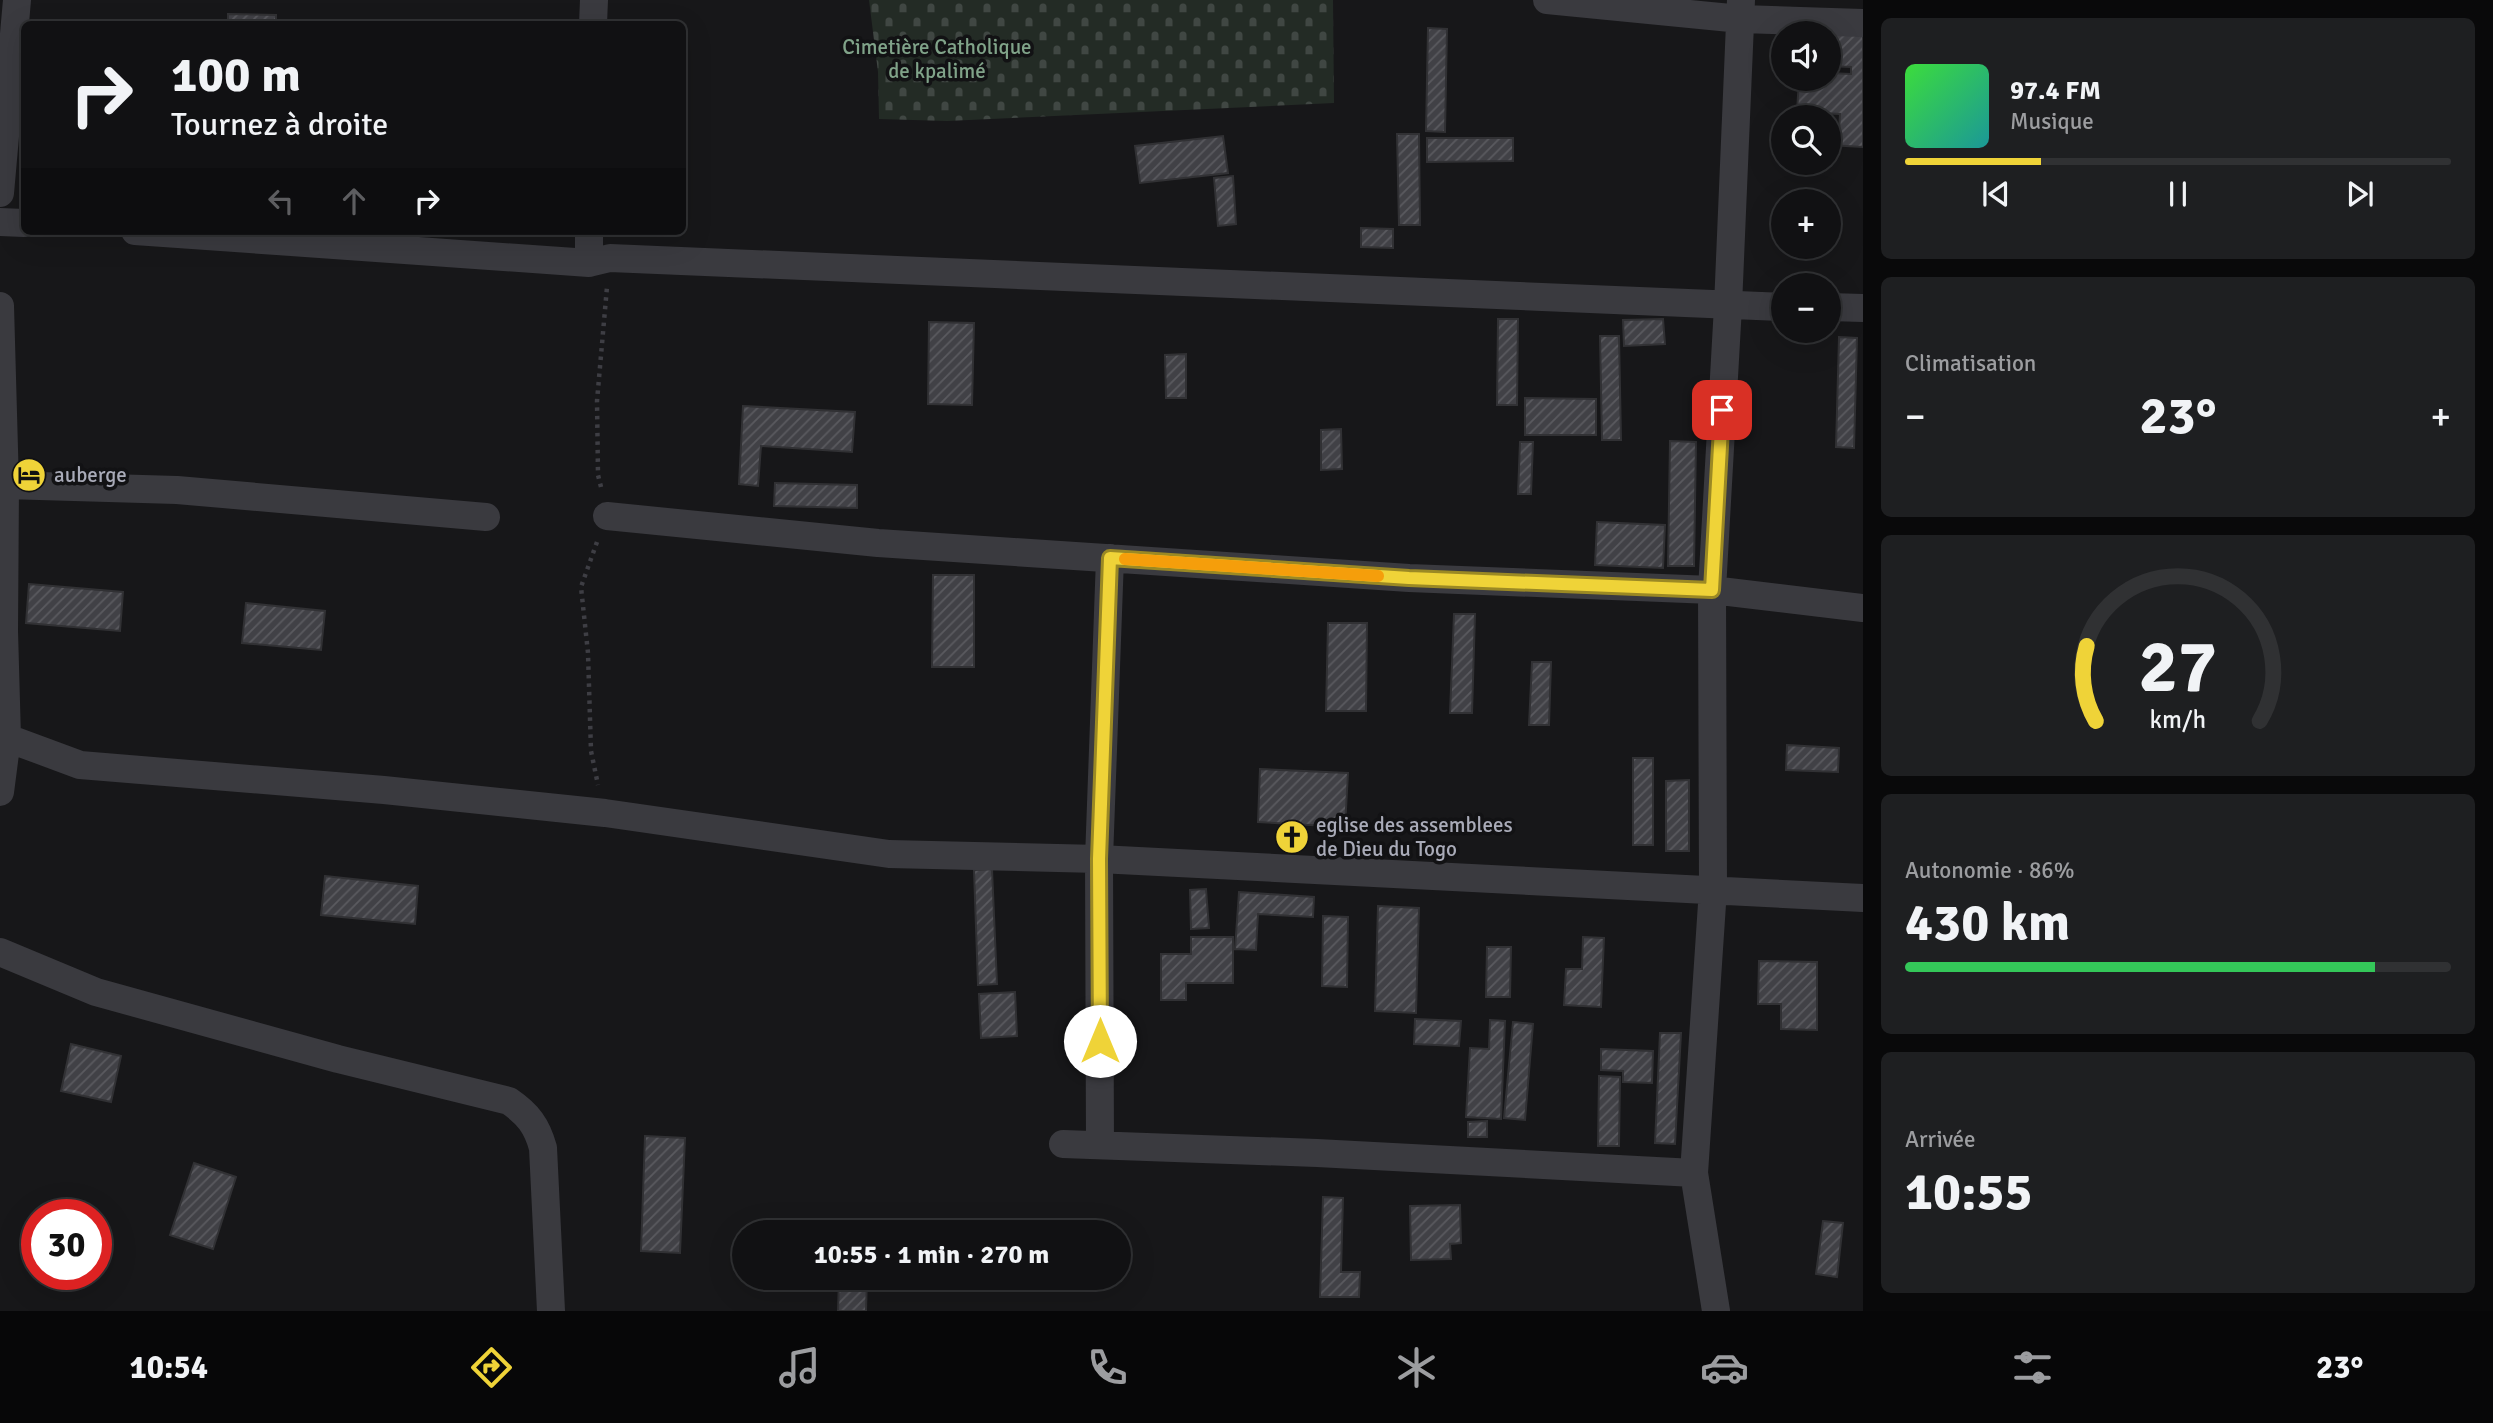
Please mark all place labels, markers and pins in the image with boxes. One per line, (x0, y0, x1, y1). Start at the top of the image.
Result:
pin (1692, 380, 1752, 440)
hotel icon: auberge (10, 456, 48, 494)
place label: auberge (54, 462, 127, 488)
place label: eglise des assemblees de Dieu du Togo (1316, 812, 1513, 862)
church icon: eglise des assemblees de Dieu du Togo (1273, 818, 1311, 856)

